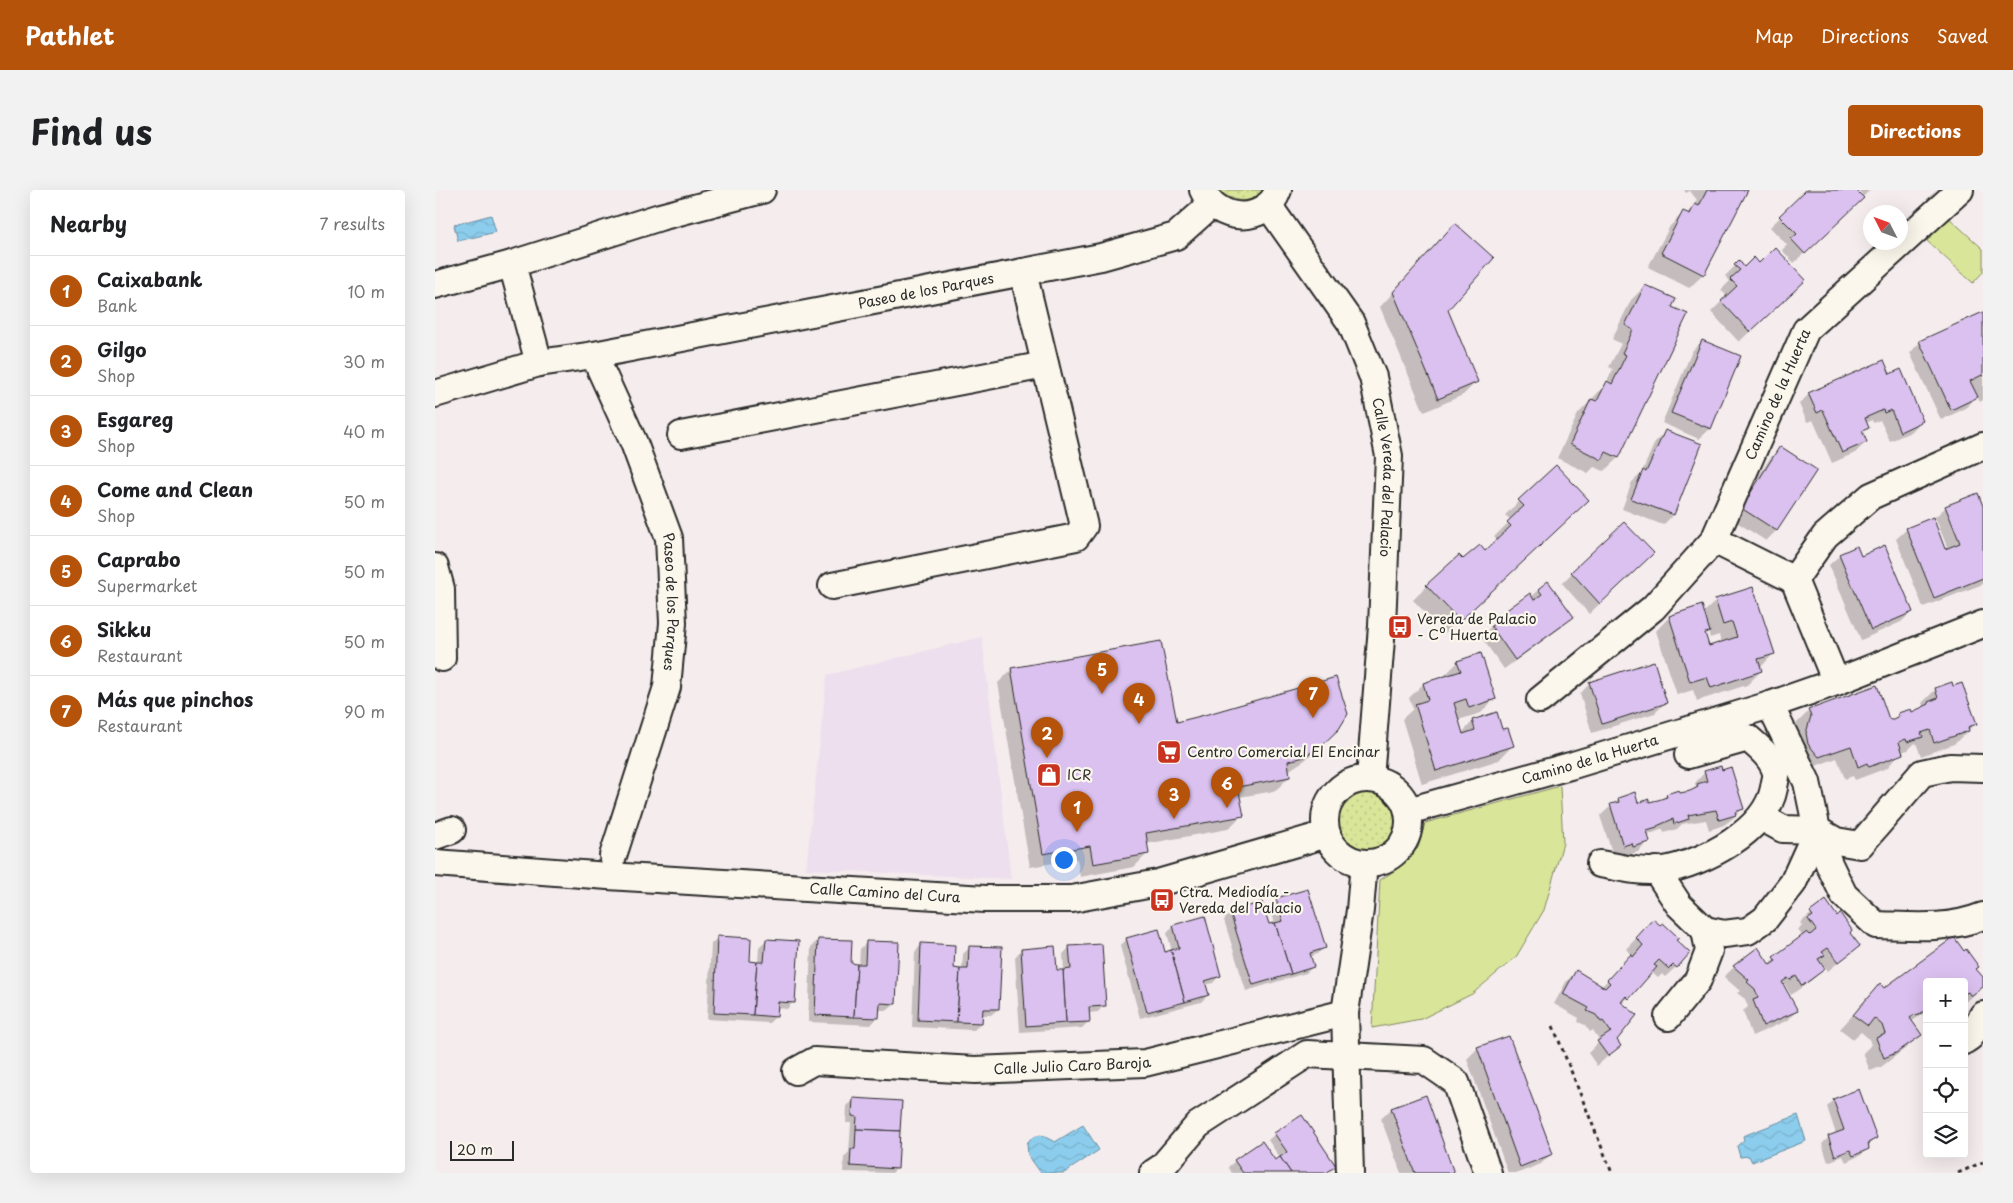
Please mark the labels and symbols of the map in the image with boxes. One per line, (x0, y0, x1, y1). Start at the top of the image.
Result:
north arrow (1863, 205, 1908, 250)
street label: Paseo de los Parques (856, 267, 995, 314)
street label: Camino de la Huerta (1739, 325, 1815, 463)
street label: Calle Vereda del Palacio (1367, 396, 1400, 558)
street label: Paseo de los Parques (658, 530, 684, 672)
place label: Vereda de Palacio - Cº Huerta (1417, 608, 1537, 645)
bus stop icon: Vereda de Palacio - Cº Huerta (1387, 614, 1413, 640)
pin: 5 (1086, 653, 1118, 694)
pin: 7 (1297, 677, 1329, 718)
pin: 4 (1123, 683, 1155, 724)
pin: 2 (1031, 717, 1063, 758)
street label: Camino de la Huerta (1519, 729, 1661, 789)
supermarket icon: Centro Comercial El Encinar (1156, 739, 1182, 765)
place label: Centro Comercial El Encinar (1187, 741, 1381, 762)
shop icon: ICR (1036, 762, 1062, 788)
place label: ICR (1067, 764, 1091, 785)
pin: 6 (1211, 767, 1243, 808)
pin: 3 (1158, 778, 1190, 819)
pin: 1 (1061, 791, 1093, 832)
your location (1051, 847, 1077, 873)
street label: Calle Camino del Cura (809, 877, 962, 908)
place label: Ctra. Mediodía - Vereda del Palacio (1179, 881, 1302, 918)
bus stop icon: Ctra. Mediodía - Vereda del Palacio (1149, 887, 1175, 913)
street label: Calle Julio Caro Baroja (993, 1051, 1153, 1079)
scale bar (450, 1138, 514, 1161)

